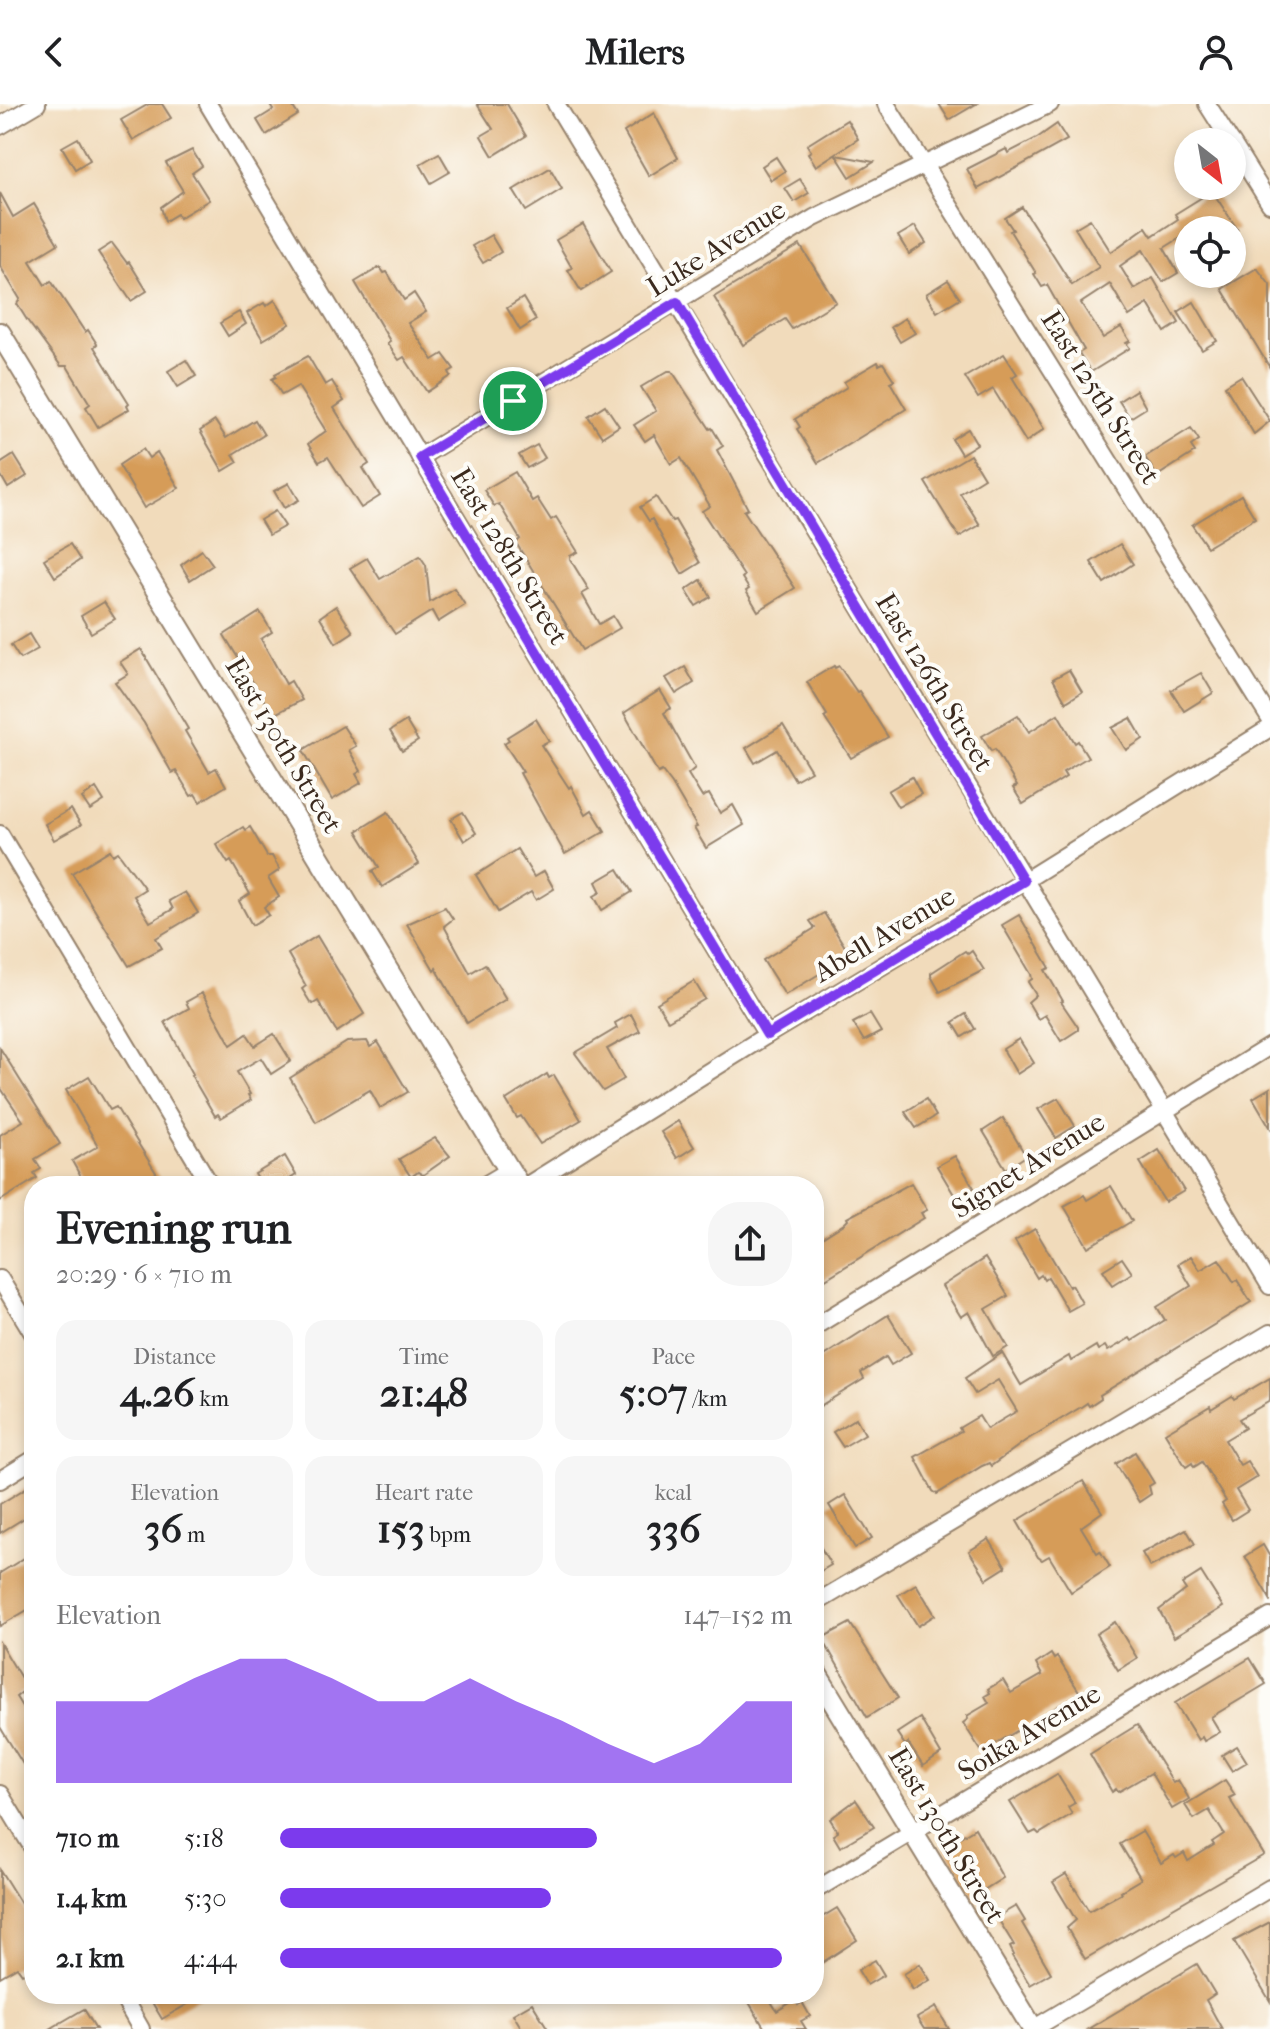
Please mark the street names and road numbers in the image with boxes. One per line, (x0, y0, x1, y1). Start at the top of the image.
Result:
street label: Luke Avenue (641, 192, 791, 304)
street label: East 125th Street (1034, 304, 1168, 490)
street label: East 128th Street (444, 462, 576, 650)
street label: East 126th Street (869, 587, 1001, 777)
street label: East 130th Street (219, 651, 349, 839)
street label: Abell Avenue (807, 879, 961, 989)
street label: Signet Avenue (945, 1105, 1111, 1225)
street label: Soika Avenue (952, 1676, 1106, 1787)
street label: East 130th Street (882, 1741, 1012, 1929)

